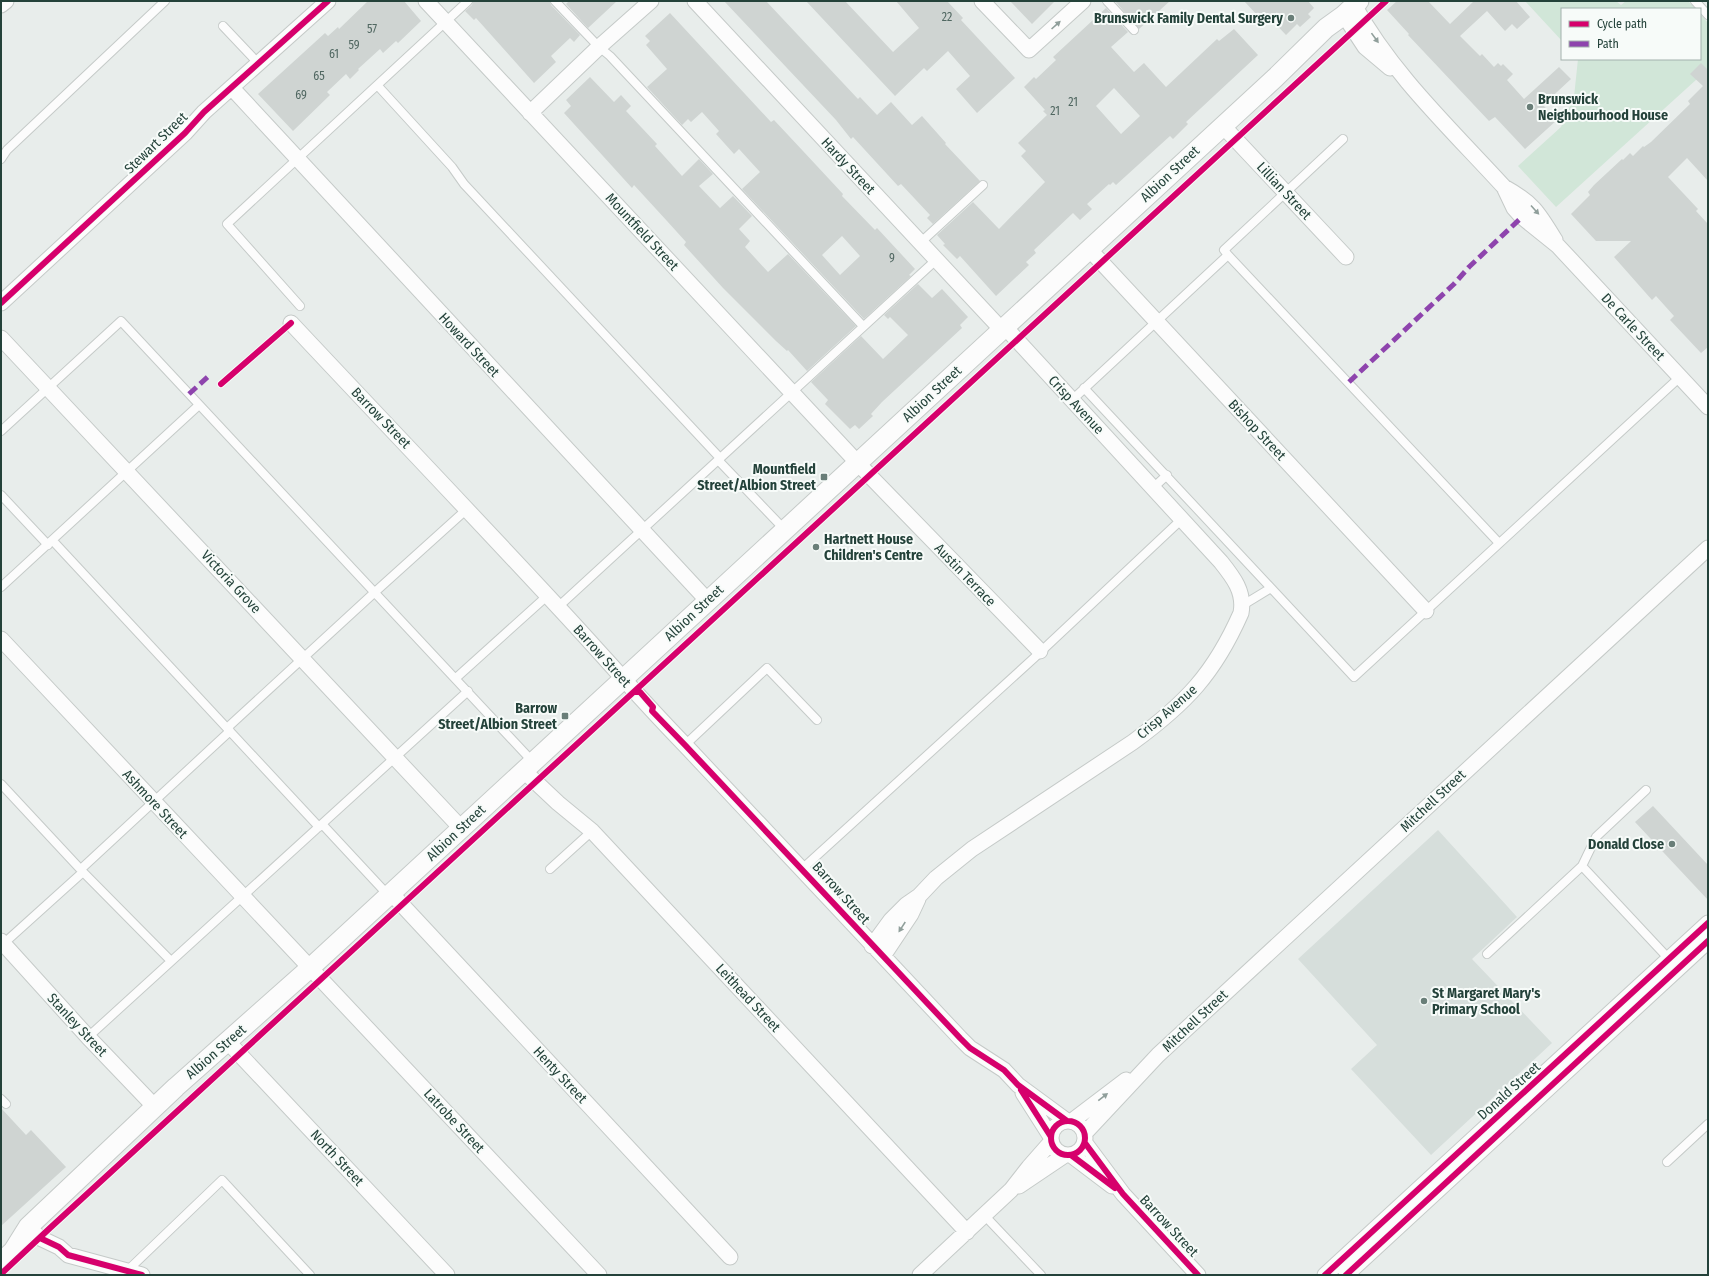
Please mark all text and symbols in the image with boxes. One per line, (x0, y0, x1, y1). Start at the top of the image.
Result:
legend (1561, 8, 1701, 60)
house number: 22 (942, 10, 952, 24)
place label: Brunswick Family Dental Surgery (1094, 10, 1283, 27)
marker: Brunswick Family Dental Surgery (1286, 13, 1296, 23)
text: Cycle path (1597, 17, 1647, 31)
one-way arrow (1051, 21, 1061, 30)
house number: 57 (367, 22, 377, 36)
one-way arrow (1371, 33, 1379, 44)
text: Path (1597, 37, 1619, 51)
house number: 59 (348, 38, 360, 52)
house number: 61 (329, 47, 339, 61)
house number: 65 (313, 69, 325, 83)
house number: 69 (295, 88, 307, 102)
place label: Brunswick Neighbourhood House (1538, 91, 1668, 124)
house number: 21 (1068, 95, 1078, 109)
marker: Brunswick Neighbourhood House (1525, 102, 1535, 112)
house number: 21 (1050, 104, 1060, 118)
street label: Stewart Street (121, 108, 191, 177)
street label: Hardy Street (817, 134, 879, 198)
street label: Albion Street (1137, 142, 1203, 206)
street label: Lillian Street (1253, 159, 1315, 224)
street label: Mountfield Street (602, 190, 682, 275)
one-way arrow (1530, 204, 1539, 215)
house number: 9 (889, 251, 895, 265)
street label: De Carle Street (1598, 290, 1669, 364)
street label: Howard Street (435, 309, 503, 381)
street label: Albion Street (899, 362, 965, 426)
street label: Crisp Avenue (1045, 372, 1108, 438)
street label: Barrow Street (348, 384, 415, 452)
street label: Bishop Street (1224, 396, 1290, 464)
place label: Mountfield Street/Albion Street (697, 461, 817, 494)
marker: Mountfield Street/Albion Street (819, 472, 829, 482)
place label: Hartnett House Children's Centre (824, 531, 923, 564)
street label: Austin Terrace (931, 540, 999, 610)
marker: Hartnett House Children's Centre (811, 542, 821, 552)
street label: Victoria Grove (198, 547, 265, 617)
street label: Albion Street (661, 581, 727, 645)
street label: Barrow Street (570, 621, 635, 691)
street label: Crisp Avenue (1133, 681, 1201, 743)
place label: Barrow Street/Albion Street (438, 700, 558, 733)
marker: Barrow Street/Albion Street (560, 711, 570, 721)
street label: Ashmore Street (119, 766, 192, 842)
street label: Mitchell Street (1397, 766, 1470, 836)
street label: Albion Street (423, 801, 489, 865)
place label: Donald Close (1588, 836, 1664, 853)
marker: Donald Close (1667, 839, 1677, 849)
street label: Barrow Street (809, 858, 874, 928)
one-way arrow (899, 921, 906, 933)
street label: Leithead Street (712, 960, 784, 1036)
place label: St Margaret Mary's Primary School (1432, 985, 1540, 1018)
street label: Mitchell Street (1159, 986, 1232, 1056)
street label: Stanley Street (43, 990, 111, 1060)
marker: St Margaret Mary's Primary School (1419, 996, 1429, 1006)
street label: Albion Street (182, 1021, 250, 1083)
street label: Henty Street (529, 1043, 591, 1107)
street label: Donald Street (1474, 1058, 1544, 1124)
street label: Latrobe Street (420, 1085, 488, 1157)
one-way arrow (1097, 1093, 1108, 1102)
street label: North Street (307, 1126, 368, 1190)
street label: Barrow Street (1136, 1192, 1202, 1261)

